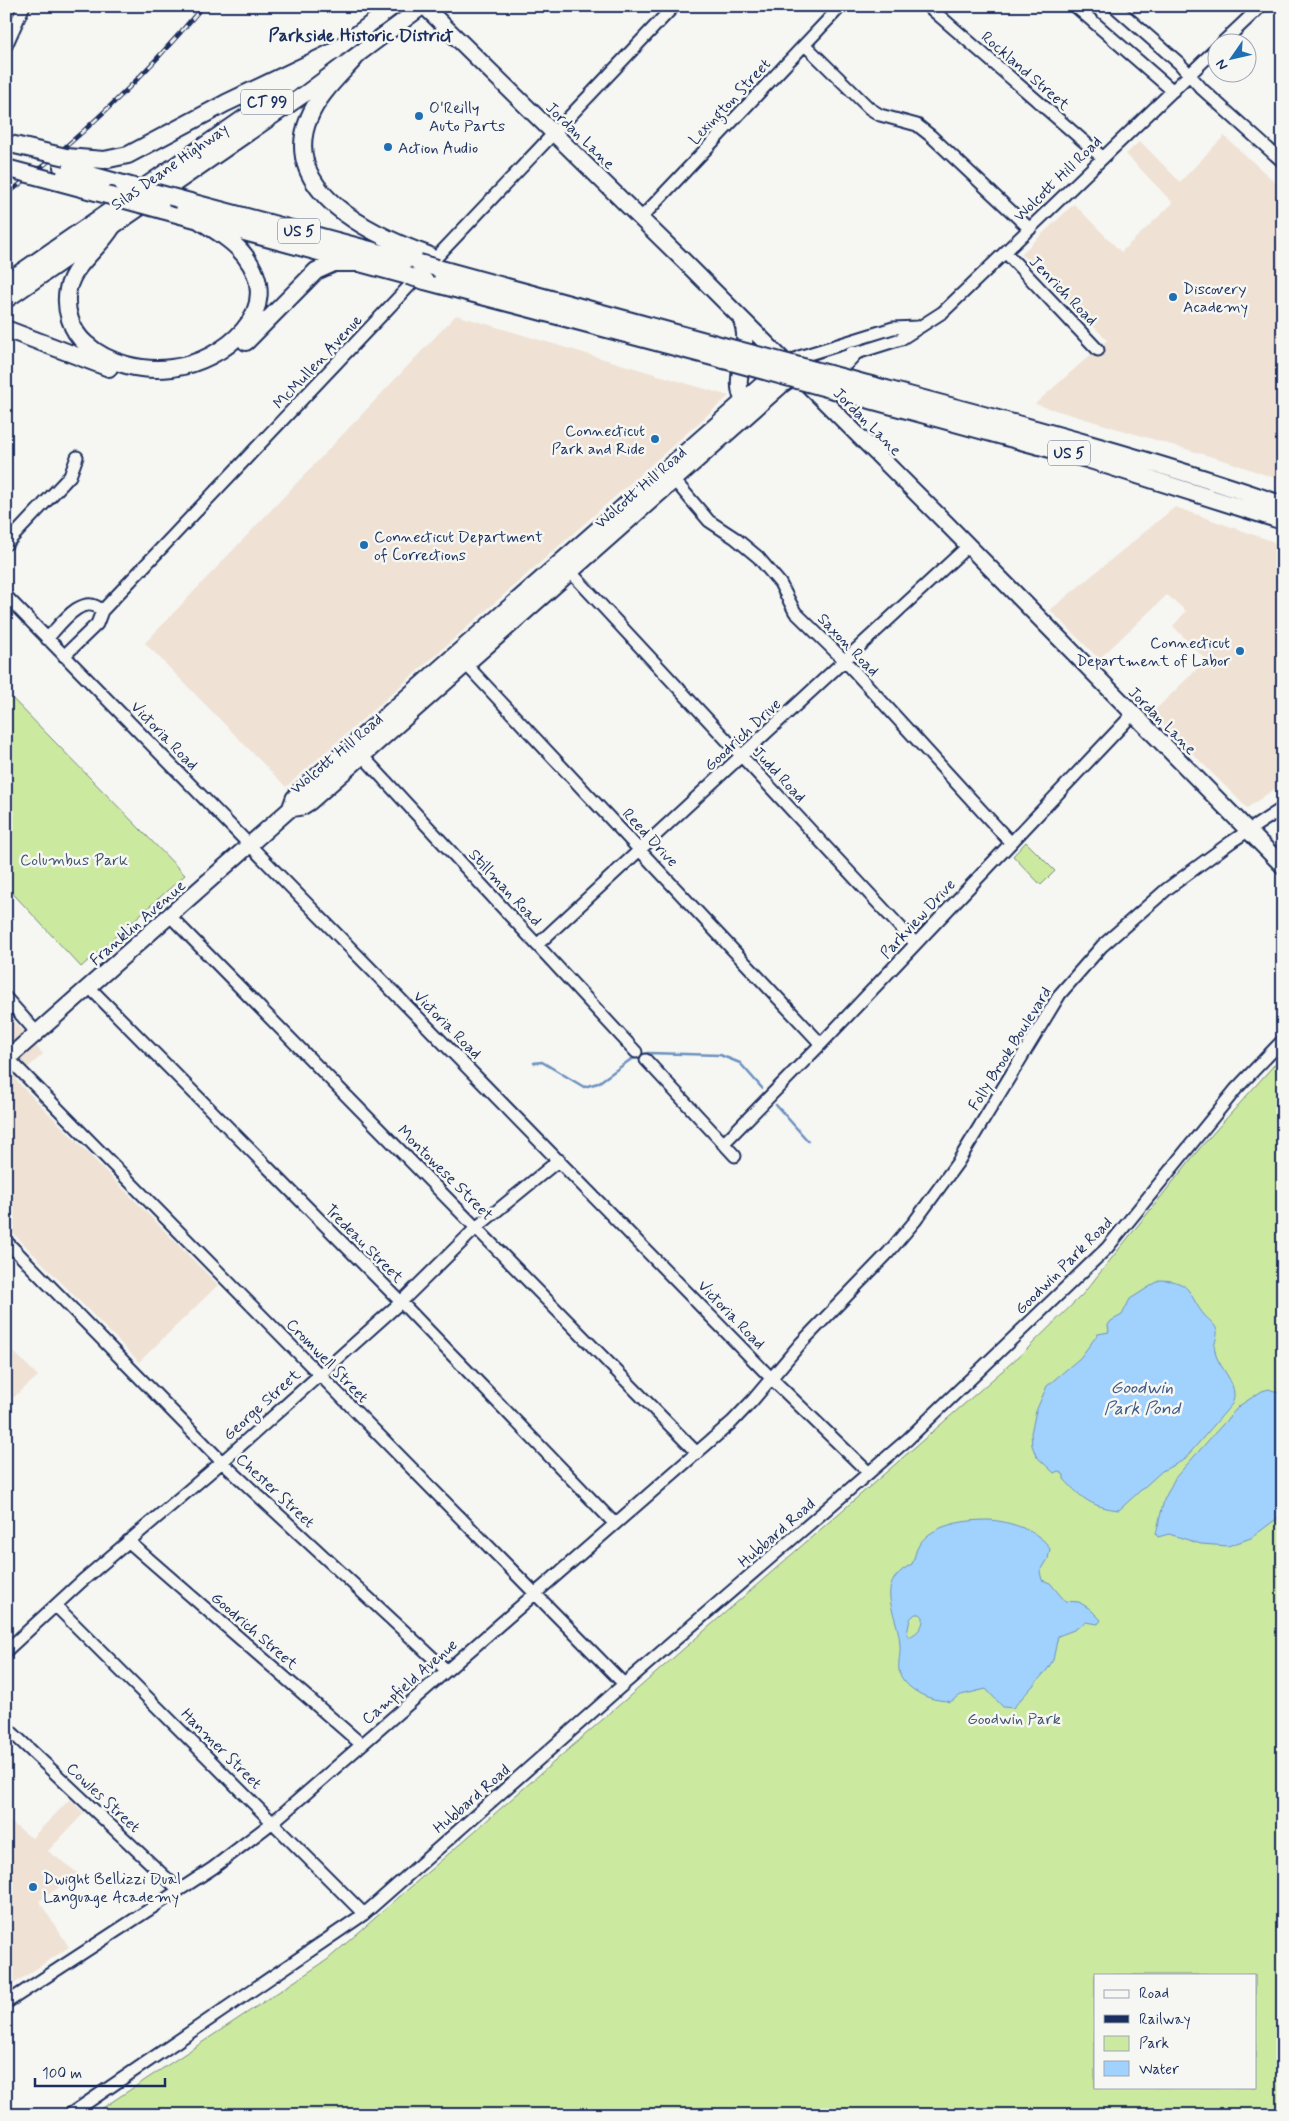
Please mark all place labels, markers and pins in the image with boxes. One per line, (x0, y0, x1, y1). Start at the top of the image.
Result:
place label: O'Reilly Auto Parts (429, 98, 505, 137)
marker: O'Reilly Auto Parts (413, 110, 425, 122)
place label: Action Audio (398, 138, 478, 159)
marker: Action Audio (382, 141, 394, 153)
place label: Discovery Academy (1183, 279, 1248, 318)
marker: Discovery Academy (1167, 291, 1179, 303)
place label: Connecticut Park and Ride (552, 421, 645, 460)
marker: Connecticut Park and Ride (649, 433, 661, 445)
place label: Connecticut Department of Corrections (374, 527, 543, 566)
marker: Connecticut Department of Corrections (358, 539, 370, 551)
place label: Connecticut Department of Labor (1077, 633, 1230, 672)
marker: Connecticut Department of Labor (1234, 645, 1246, 657)
place label: Dwight Bellizzi Dual Language Academy (43, 1869, 181, 1909)
marker: Dwight Bellizzi Dual Language Academy (27, 1881, 39, 1893)

